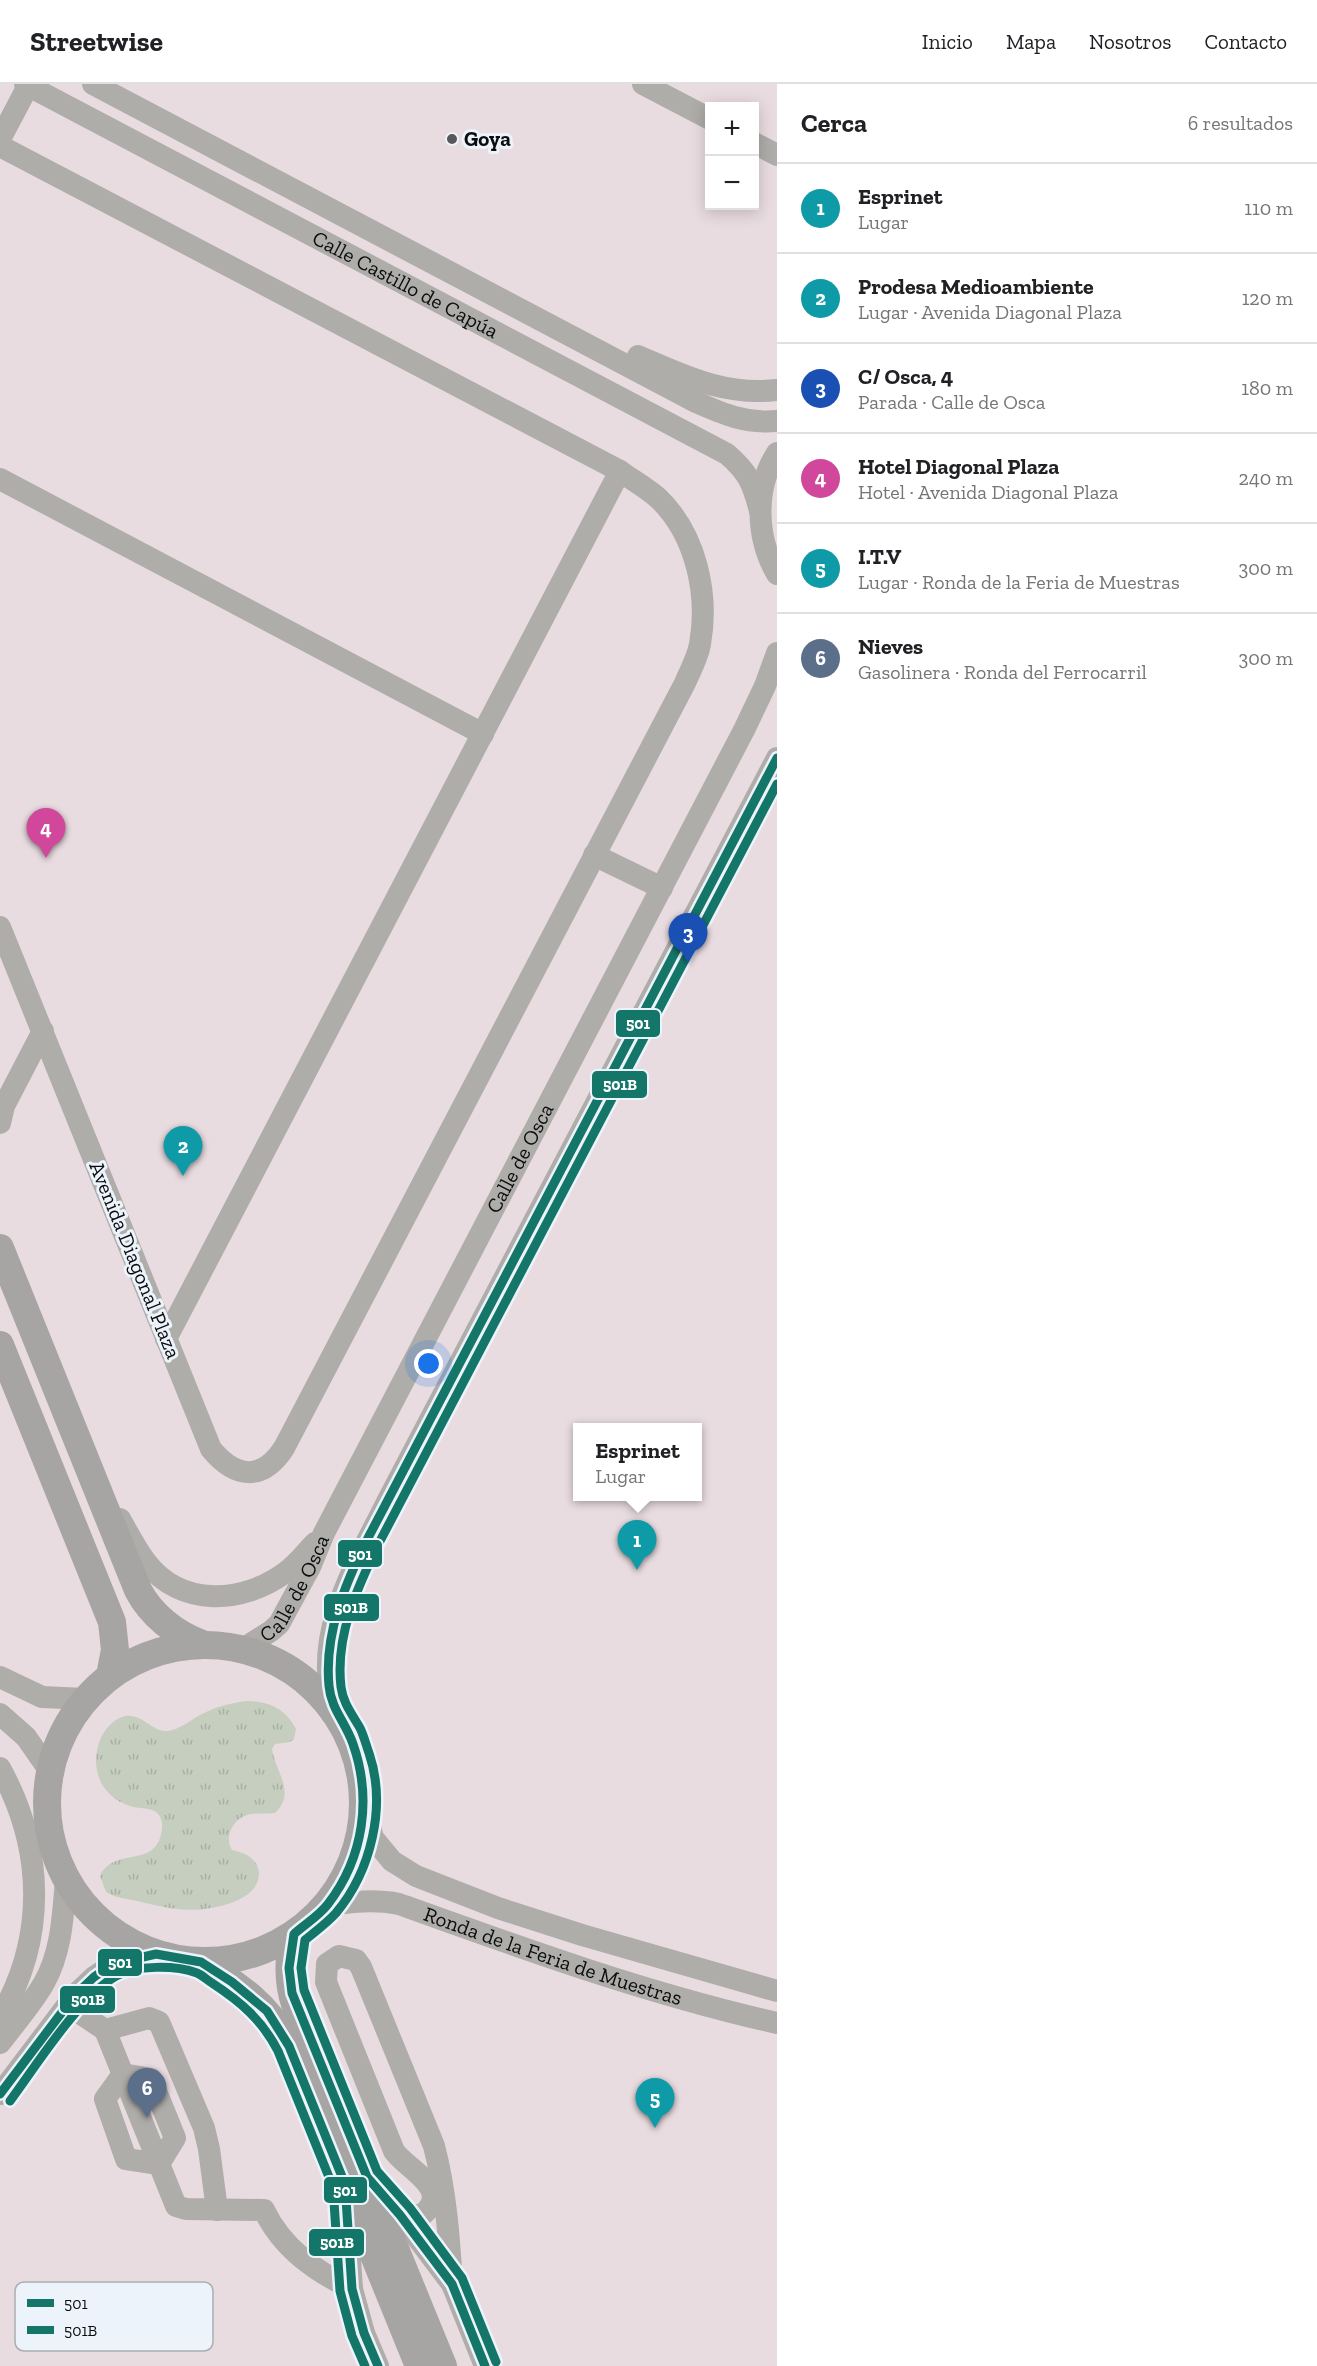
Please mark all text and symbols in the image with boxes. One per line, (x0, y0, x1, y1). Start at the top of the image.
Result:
text: Streetwise (30, 25, 163, 58)
text: Inicio (922, 29, 973, 54)
text: Mapa (1006, 29, 1056, 54)
text: Nosotros (1089, 29, 1171, 54)
text: Contacto (1204, 29, 1287, 54)
map controls (705, 102, 759, 210)
button: + (705, 102, 759, 156)
text: Cerca (801, 107, 867, 139)
text: 6 resultados (1188, 111, 1293, 135)
place label: Goya (464, 126, 511, 151)
marker: Goya (445, 132, 459, 146)
button: − (705, 156, 759, 210)
text: Esprinet (858, 183, 942, 210)
text: 1 (816, 196, 825, 220)
text: 110 m (1244, 196, 1293, 220)
text: Lugar (858, 210, 909, 234)
street label: Calle Castillo de Capúa (309, 225, 503, 343)
text: Prodesa Medioambiente (858, 273, 1094, 300)
text: 2 (815, 286, 826, 310)
text: 120 m (1242, 286, 1293, 310)
text: Lugar · Avenida Diagonal Plaza (858, 300, 1122, 324)
text: C/ Osca, 4 (858, 363, 953, 390)
text: 3 (815, 376, 826, 400)
text: 180 m (1241, 376, 1293, 400)
text: Parada · Calle de Osca (858, 390, 1046, 414)
text: Hotel Diagonal Plaza (858, 453, 1059, 480)
text: 4 (815, 466, 826, 490)
text: 240 m (1239, 466, 1293, 490)
text: Hotel · Avenida Diagonal Plaza (858, 480, 1118, 504)
text: I.T.V (858, 543, 901, 570)
text: 5 (815, 556, 826, 580)
text: 300 m (1238, 556, 1293, 580)
text: Lugar · Ronda de la Feria de Muestras (858, 570, 1180, 594)
text: Nieves (858, 633, 923, 660)
text: 6 (815, 646, 826, 670)
text: 300 m (1238, 646, 1293, 670)
text: Gasolinera · Ronda del Ferrocarril (858, 660, 1147, 684)
pin: 4 (26, 808, 66, 858)
pin: 3 (668, 914, 708, 963)
line badge: 501 (615, 1009, 661, 1038)
text: 501 (626, 1014, 651, 1033)
line badge: 501B (591, 1070, 648, 1099)
text: 501B (603, 1075, 637, 1094)
street label: Calle de Osca (481, 1099, 558, 1217)
pin: 2 (164, 1126, 202, 1176)
street label: Avenida Diagonal Plaza (84, 1158, 186, 1362)
your location (414, 1349, 443, 1378)
popup (573, 1423, 702, 1501)
text: Esprinet (595, 1437, 680, 1464)
text: Lugar (595, 1464, 646, 1488)
pin: 1 (618, 1520, 656, 1570)
street label: Calle de Osca (255, 1531, 334, 1647)
line badge: 501 (337, 1539, 383, 1568)
text: 501 (348, 1545, 373, 1564)
line badge: 501B (323, 1593, 380, 1622)
text: 501B (334, 1598, 368, 1617)
street label: Ronda de la Feria de Muestras (421, 1901, 685, 2010)
line badge: 501 (97, 1948, 143, 1977)
text: 501 (108, 1953, 133, 1972)
line badge: 501B (59, 1985, 116, 2014)
text: 501B (71, 1990, 105, 2009)
pin: 6 (128, 2068, 166, 2118)
pin: 5 (636, 2078, 674, 2128)
line badge: 501 (323, 2176, 368, 2204)
text: 501 (333, 2181, 358, 2200)
line badge: 501B (308, 2228, 365, 2257)
text: 501B (320, 2233, 354, 2252)
legend (15, 2282, 213, 2351)
text: 501 (64, 2294, 88, 2313)
text: 501B (64, 2321, 98, 2340)

